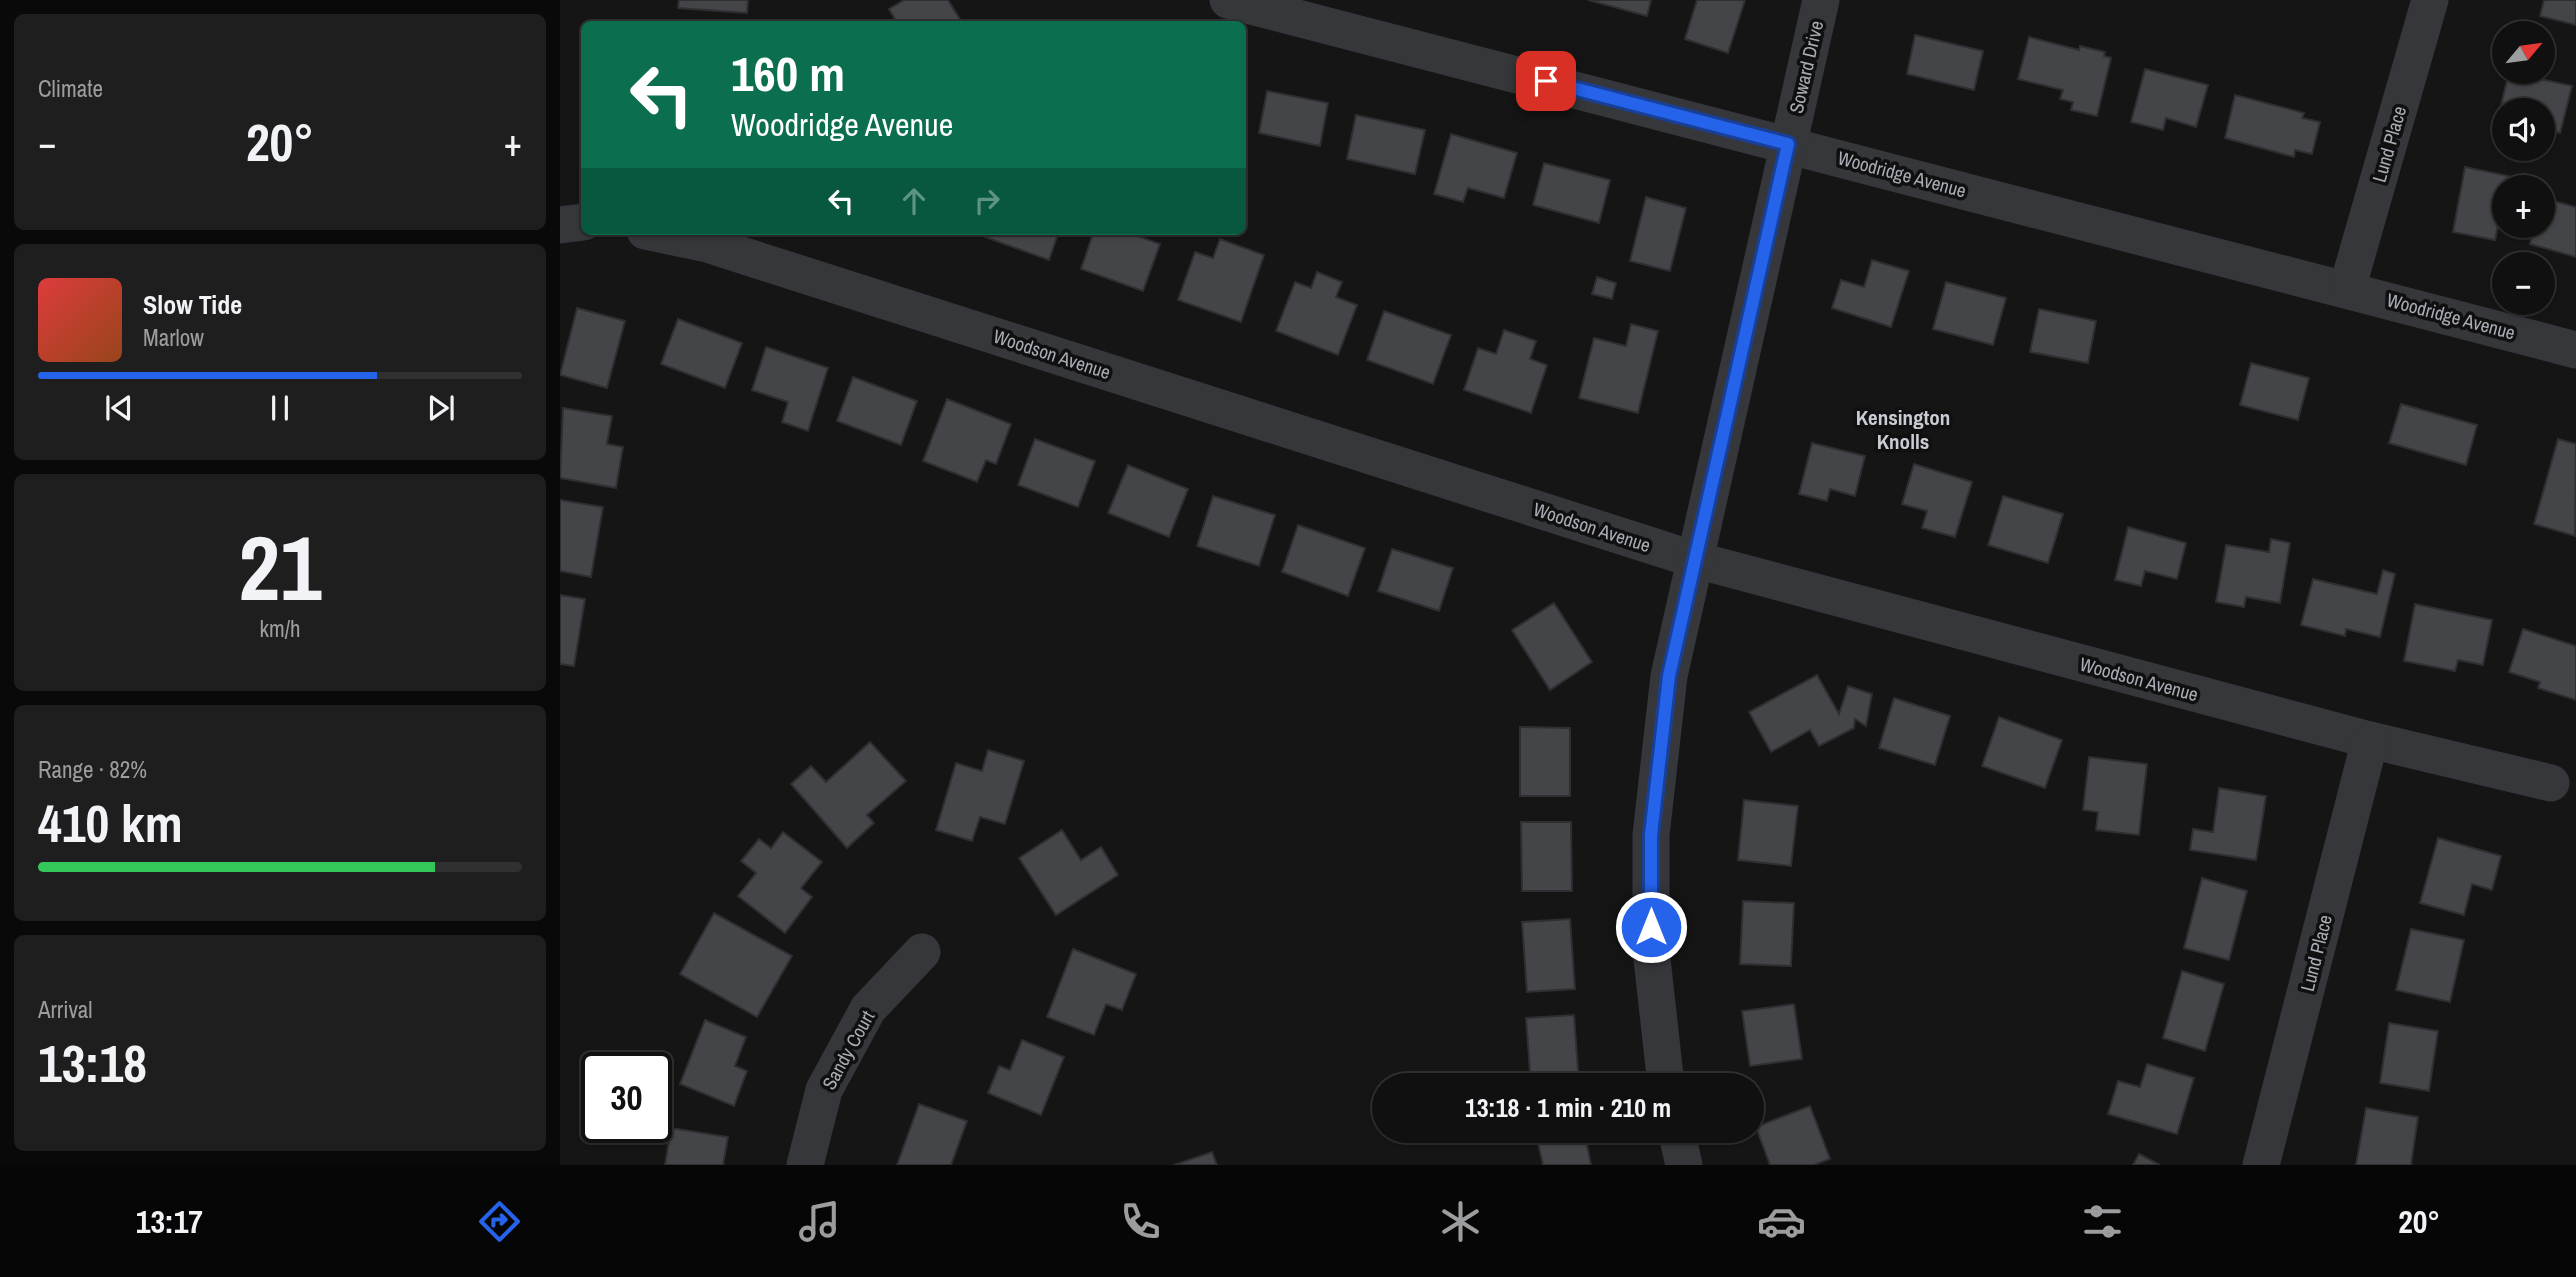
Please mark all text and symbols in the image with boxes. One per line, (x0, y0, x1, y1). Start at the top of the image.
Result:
street label: Soward Drive (1783, 18, 1829, 116)
north arrow (2492, 21, 2555, 84)
map controls (2492, 21, 2555, 315)
text: 160 m (731, 40, 845, 106)
icon: left (616, 49, 707, 140)
pin (1516, 51, 1576, 111)
icon: arrive (1527, 62, 1565, 100)
text: Climate (38, 73, 103, 104)
button: sound (2492, 98, 2555, 161)
text: Woodridge Avenue (731, 103, 953, 146)
street label: Lund Place (2366, 103, 2412, 185)
text: 20° (246, 107, 314, 177)
text: − (38, 117, 56, 168)
text: + (504, 117, 522, 168)
street label: Woodridge Avenue (1835, 144, 1969, 204)
button: + (2492, 175, 2555, 238)
icon: left (822, 182, 860, 220)
icon: ahead (895, 182, 933, 220)
icon: right (968, 182, 1006, 220)
button: − (2492, 252, 2555, 315)
street label: Woodridge Avenue (2384, 286, 2518, 346)
text: Slow Tide (143, 287, 242, 322)
text: Marlow (143, 322, 204, 353)
street label: Woodson Avenue (990, 323, 1114, 385)
icon: previous (100, 389, 138, 427)
icon: pause (261, 389, 299, 427)
icon: next (422, 389, 460, 427)
district label: Kensington Knolls (1856, 403, 1950, 456)
street label: Woodson Avenue (1530, 496, 1654, 558)
text: 21 (239, 506, 322, 628)
text: km/h (260, 613, 300, 644)
street label: Woodson Avenue (2077, 651, 2201, 707)
text: Range · 82% (38, 754, 147, 785)
text: 410 km (38, 788, 183, 858)
position arrow (1614, 890, 1688, 964)
street label: Lund Place (2294, 912, 2338, 994)
text: Arrival (38, 994, 93, 1025)
street label: Sandy Court (816, 1005, 881, 1094)
text: 13:18 (38, 1028, 147, 1098)
speed limit sign: 30 (581, 1052, 672, 1143)
text: 13:18 · 1 min · 210 m (1465, 1090, 1671, 1125)
icon: directions (475, 1197, 524, 1246)
icon: music (795, 1197, 844, 1246)
icon: phone (1116, 1197, 1165, 1246)
icon: climate (1436, 1197, 1485, 1246)
icon: car (1757, 1197, 1806, 1246)
icon: filters (2078, 1197, 2127, 1246)
text: 13:17 (136, 1200, 203, 1243)
text: 20° (2398, 1200, 2440, 1243)

